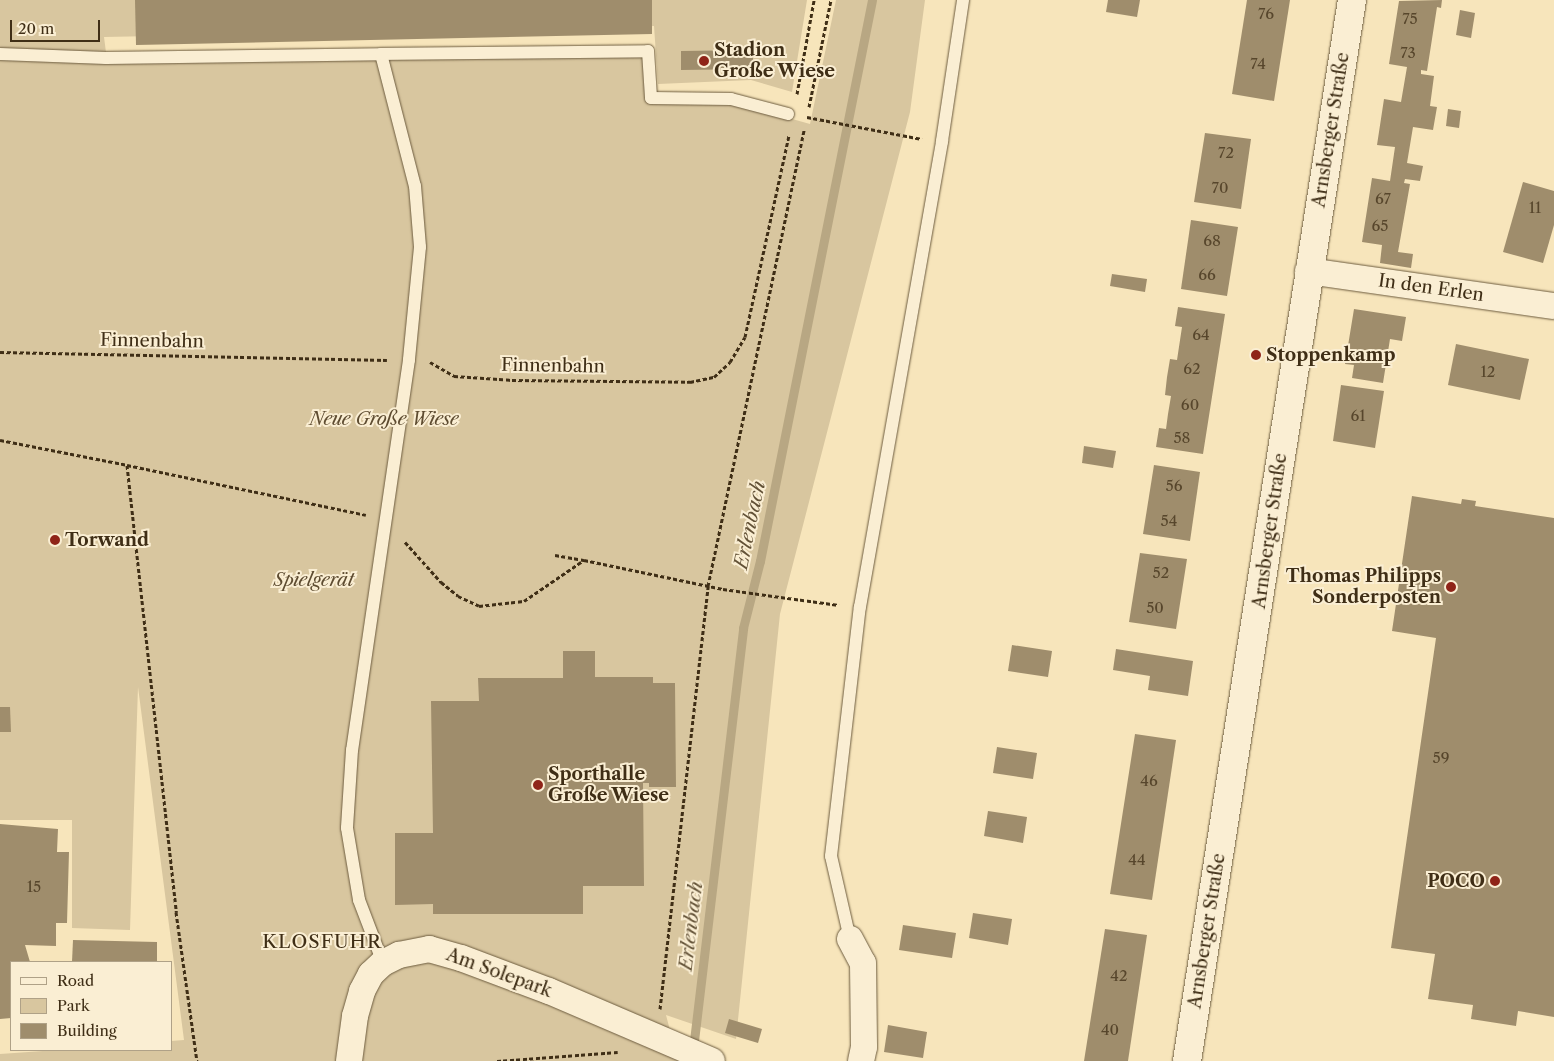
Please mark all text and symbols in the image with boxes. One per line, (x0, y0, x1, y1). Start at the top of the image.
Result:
house number: 76 (1258, 5, 1274, 23)
scale bar (12, 10, 102, 42)
house number: 75 (1402, 10, 1418, 28)
text: 20 m (18, 19, 54, 38)
place label: Stadion Große Wiese (714, 40, 836, 82)
house number: 73 (1400, 44, 1416, 62)
street label: Arnsberger Straße (1308, 51, 1354, 209)
marker: Stadion Große Wiese (698, 55, 710, 67)
house number: 74 (1250, 55, 1266, 73)
house number: 72 (1218, 144, 1234, 162)
house number: 70 (1212, 179, 1228, 197)
house number: 67 (1375, 190, 1391, 208)
house number: 11 (1529, 199, 1541, 217)
house number: 65 (1372, 217, 1388, 235)
house number: 68 (1203, 232, 1221, 250)
house number: 66 (1198, 266, 1216, 284)
street label: In den Erlen (1377, 270, 1485, 306)
house number: 64 (1192, 326, 1210, 344)
street label: Finnenbahn (100, 329, 204, 353)
place label: Stoppenkamp (1266, 344, 1395, 366)
marker: Stoppenkamp (1250, 349, 1262, 361)
street label: Finnenbahn (501, 354, 605, 378)
house number: 62 (1183, 360, 1201, 378)
house number: 12 (1481, 363, 1495, 381)
house number: 60 (1181, 396, 1199, 414)
house number: 61 (1350, 407, 1366, 425)
park label: Neue Große Wiese (309, 408, 459, 430)
house number: 58 (1173, 429, 1191, 447)
street label: Arnsberger Straße (1248, 452, 1292, 610)
house number: 56 (1166, 477, 1182, 495)
water label: Erlenbach (730, 479, 770, 571)
house number: 54 (1161, 512, 1177, 530)
place label: Torwand (65, 529, 149, 551)
marker: Torwand (49, 534, 61, 546)
house number: 52 (1153, 564, 1169, 582)
place label: Thomas Philipps Sonderposten (1286, 566, 1441, 608)
park label: Spielgerät (274, 569, 354, 591)
marker: Thomas Philipps Sonderposten (1445, 581, 1457, 593)
house number: 50 (1146, 599, 1164, 617)
house number: 59 (1433, 749, 1449, 767)
place label: Sporthalle Große Wiese (548, 764, 670, 806)
house number: 46 (1140, 772, 1158, 790)
marker: Sporthalle Große Wiese (532, 779, 544, 791)
house number: 44 (1128, 851, 1146, 869)
street label: Arnsberger Straße (1184, 852, 1230, 1010)
place label: POCO (1427, 870, 1485, 892)
marker: POCO (1489, 875, 1501, 887)
house number: 15 (27, 878, 41, 896)
water label: Erlenbach (674, 880, 708, 972)
district label: KLOSFUHR (261, 931, 383, 953)
street label: Am Solepark (443, 944, 555, 1002)
legend (10, 961, 172, 1051)
house number: 42 (1110, 967, 1128, 985)
text: Road (57, 971, 94, 990)
text: Park (57, 996, 90, 1015)
text: Building (57, 1021, 117, 1040)
house number: 40 (1101, 1021, 1119, 1039)

